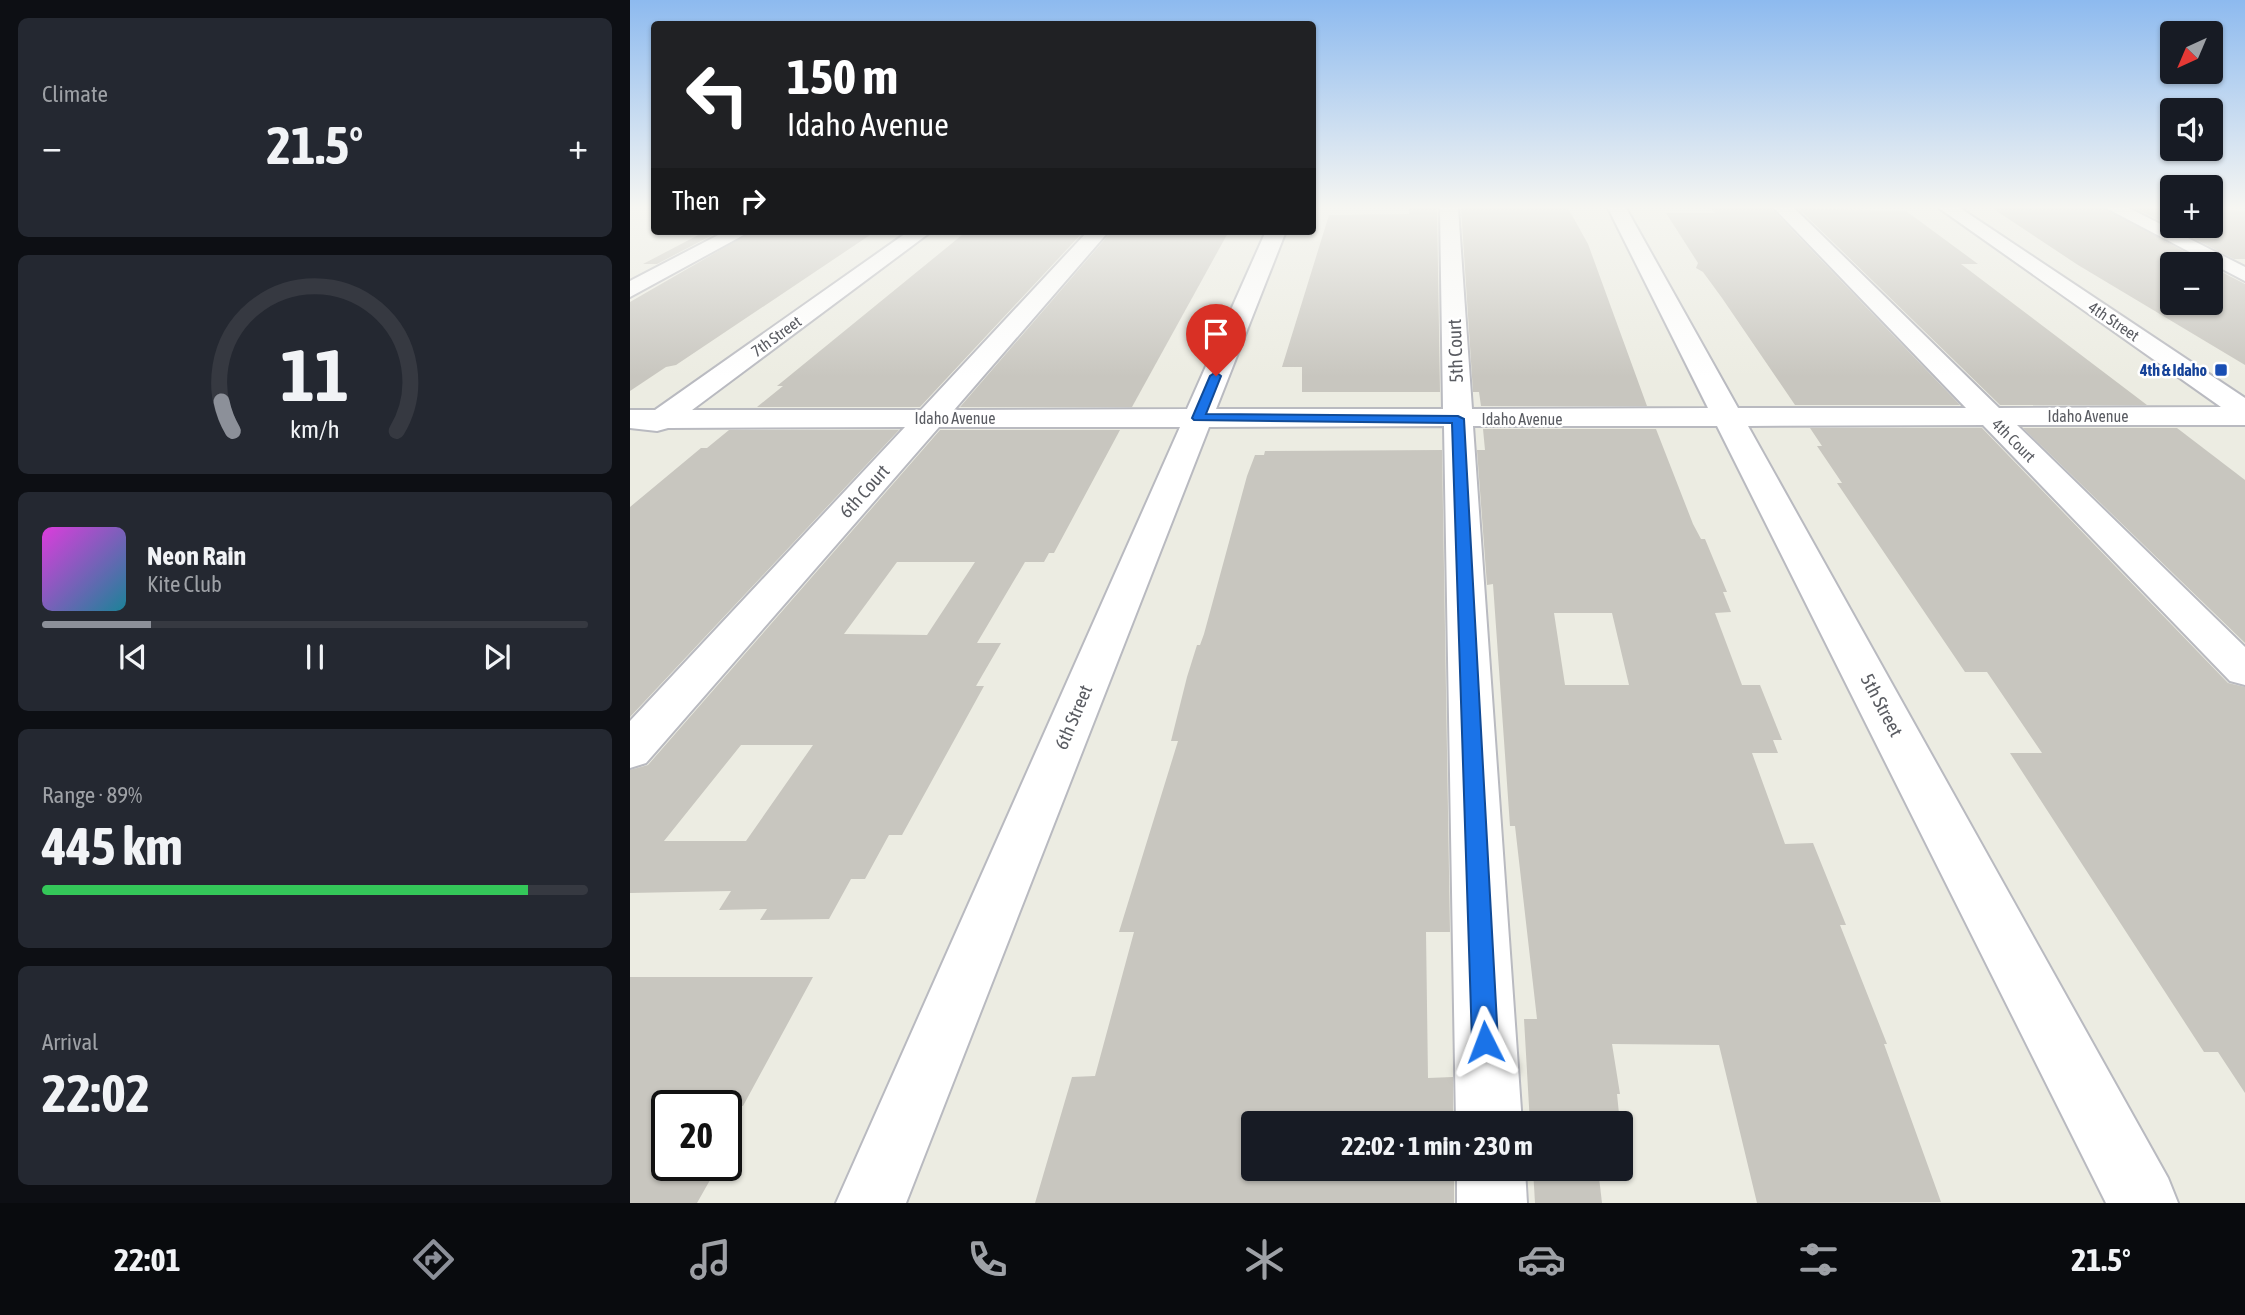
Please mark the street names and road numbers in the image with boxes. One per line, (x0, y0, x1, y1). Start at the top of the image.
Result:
street label: 4th Street (2085, 298, 2143, 345)
street label: 7th Street (748, 312, 805, 360)
street label: 5th Court (1443, 319, 1467, 383)
street label: Idaho Avenue (2048, 407, 2128, 425)
street label: Idaho Avenue (915, 409, 995, 427)
street label: Idaho Avenue (1482, 410, 1562, 428)
street label: 4th Court (1989, 415, 2040, 466)
street label: 6th Court (834, 460, 894, 522)
street label: 5th Street (1856, 670, 1908, 740)
street label: 6th Street (1050, 681, 1096, 753)

